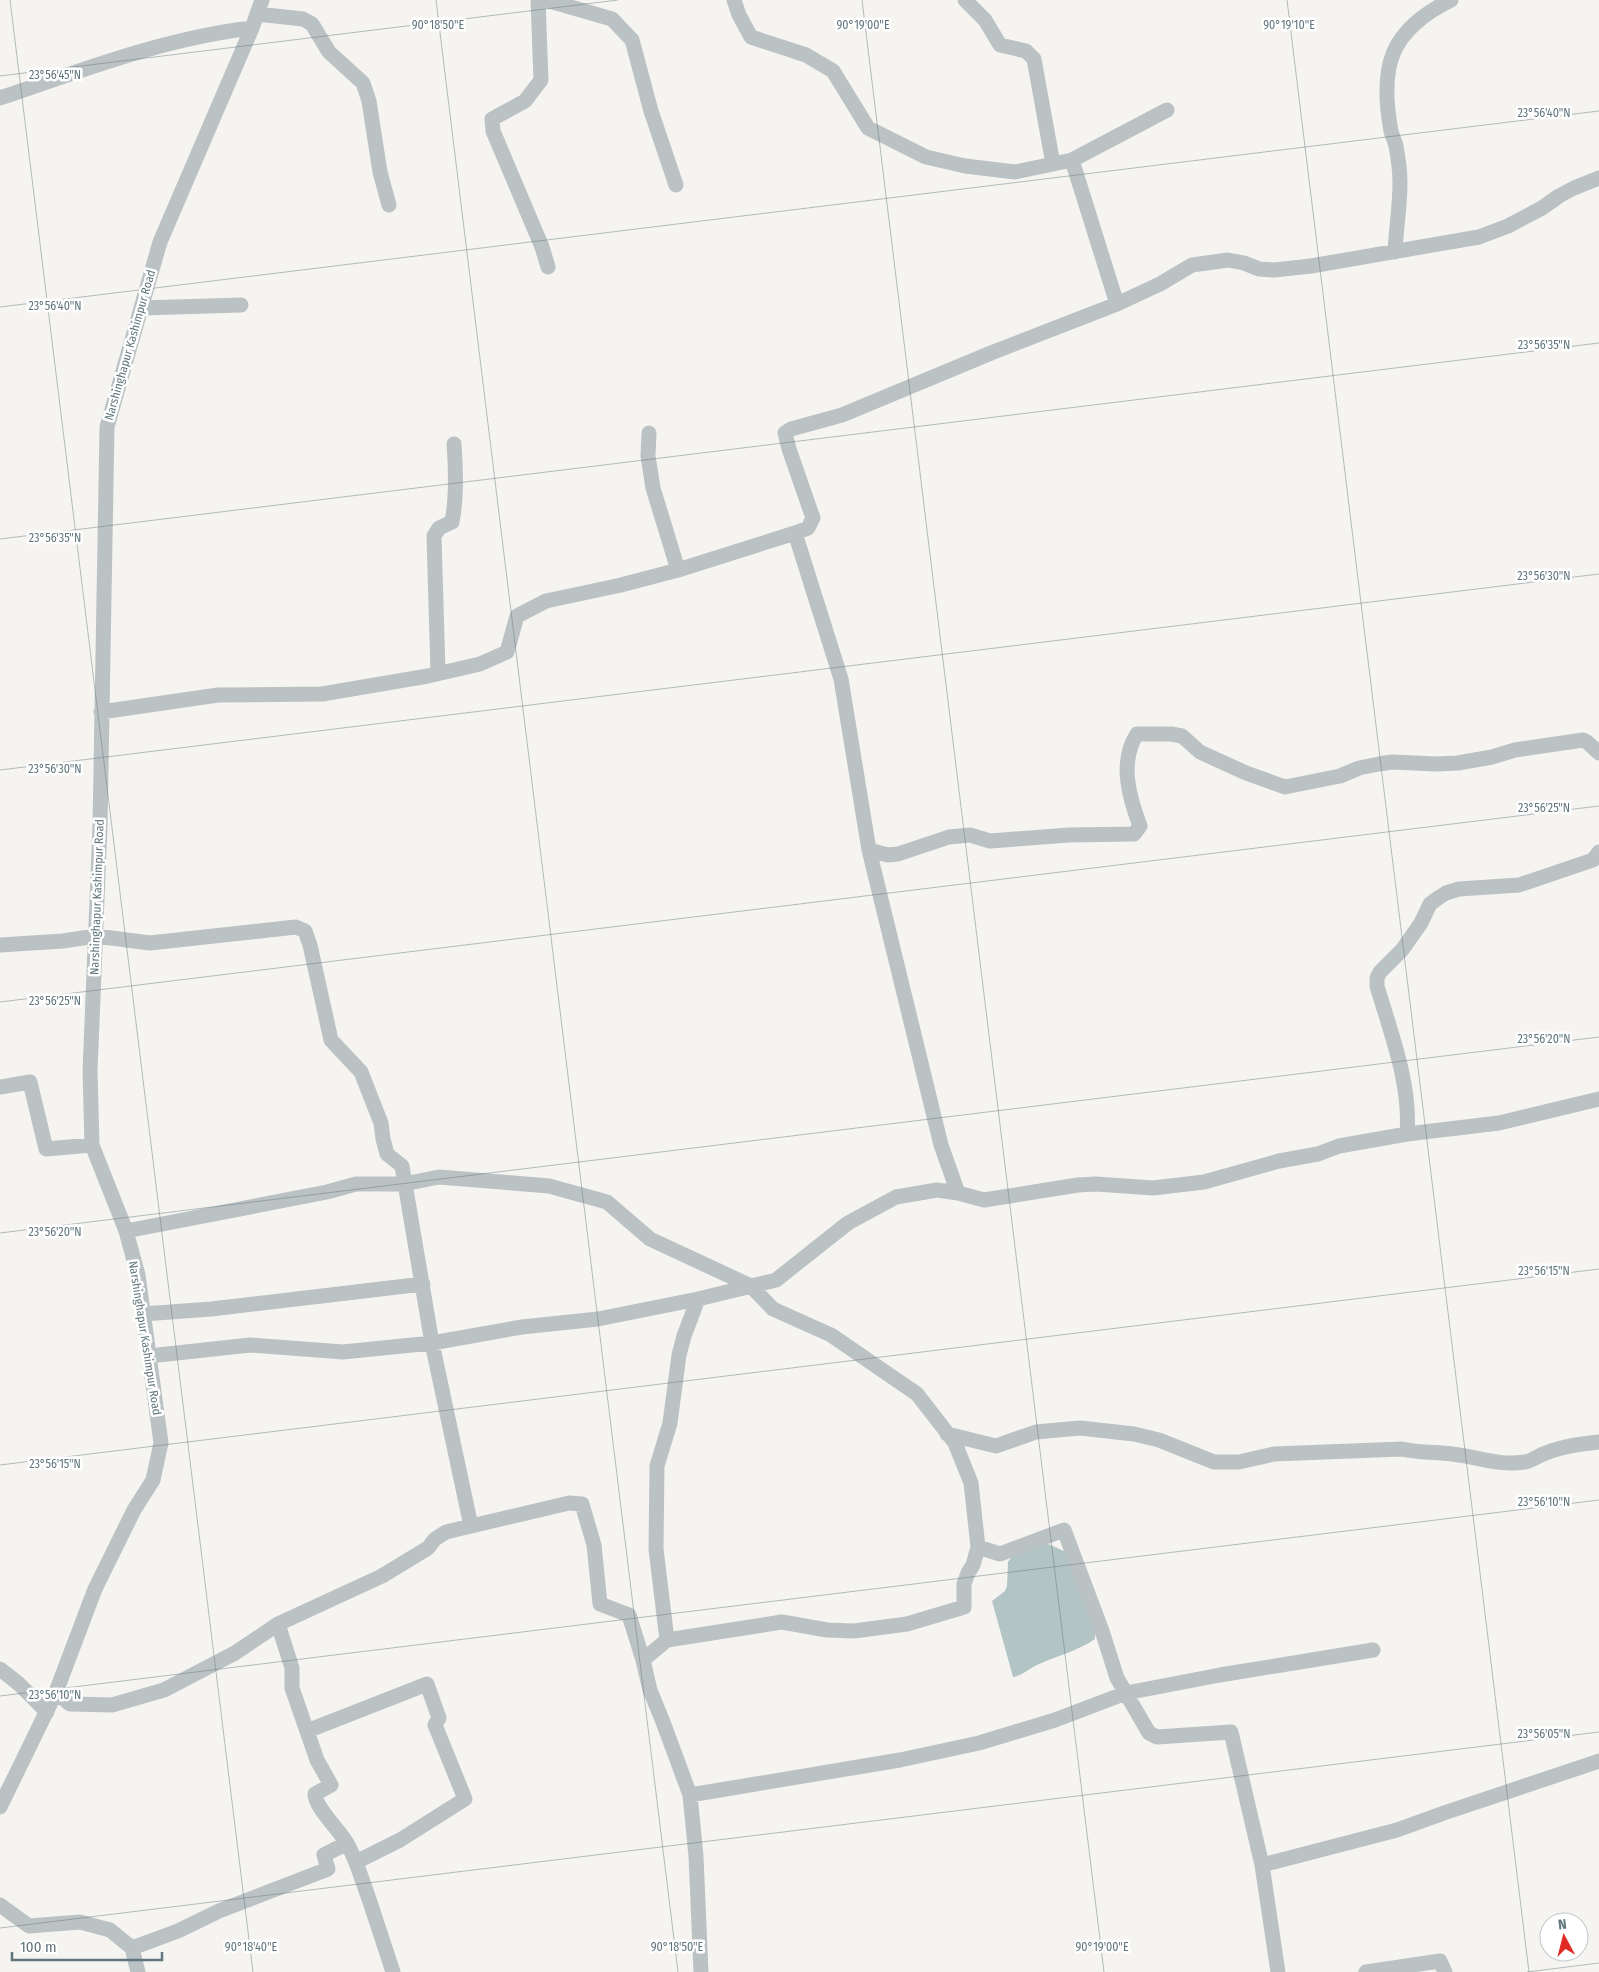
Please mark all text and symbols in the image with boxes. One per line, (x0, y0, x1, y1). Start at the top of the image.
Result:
text: 90°18'50"E (412, 18, 465, 32)
text: 90°19'00"E (836, 18, 890, 32)
text: 90°19'10"E (1263, 18, 1315, 32)
text: 23°56'45"N (29, 68, 81, 82)
text: 23°56'40"N (1517, 106, 1571, 120)
street label: Narshinghapur Kashimpur Road (102, 268, 158, 422)
text: 23°56'40"N (28, 299, 82, 313)
text: 23°56'35"N (1518, 338, 1570, 352)
text: 23°56'35"N (29, 531, 81, 545)
text: 23°56'30"N (1517, 569, 1571, 583)
text: 23°56'30"N (28, 762, 82, 776)
text: 23°56'25"N (1518, 801, 1570, 815)
street label: Narshinghapur Kashimpur Road (87, 819, 107, 975)
text: 23°56'25"N (29, 994, 81, 1008)
text: 23°56'20"N (1517, 1032, 1571, 1046)
text: 23°56'20"N (28, 1225, 82, 1239)
street label: Narshinghapur Kashimpur Road (126, 1260, 164, 1416)
text: 23°56'15"N (1518, 1264, 1570, 1278)
text: 23°56'15"N (29, 1457, 81, 1471)
text: 23°56'10"N (1518, 1495, 1570, 1509)
text: 23°56'10"N (29, 1688, 81, 1702)
text: 23°56'05"N (1517, 1727, 1571, 1741)
north arrow (1539, 1912, 1589, 1962)
text: N (1557, 1916, 1568, 1934)
scale bar (12, 1930, 162, 1962)
text: 100 m (20, 1938, 57, 1956)
text: 90°18'40"E (225, 1940, 277, 1954)
text: 90°18'50"E (651, 1940, 704, 1954)
text: 90°19'00"E (1075, 1940, 1129, 1954)

